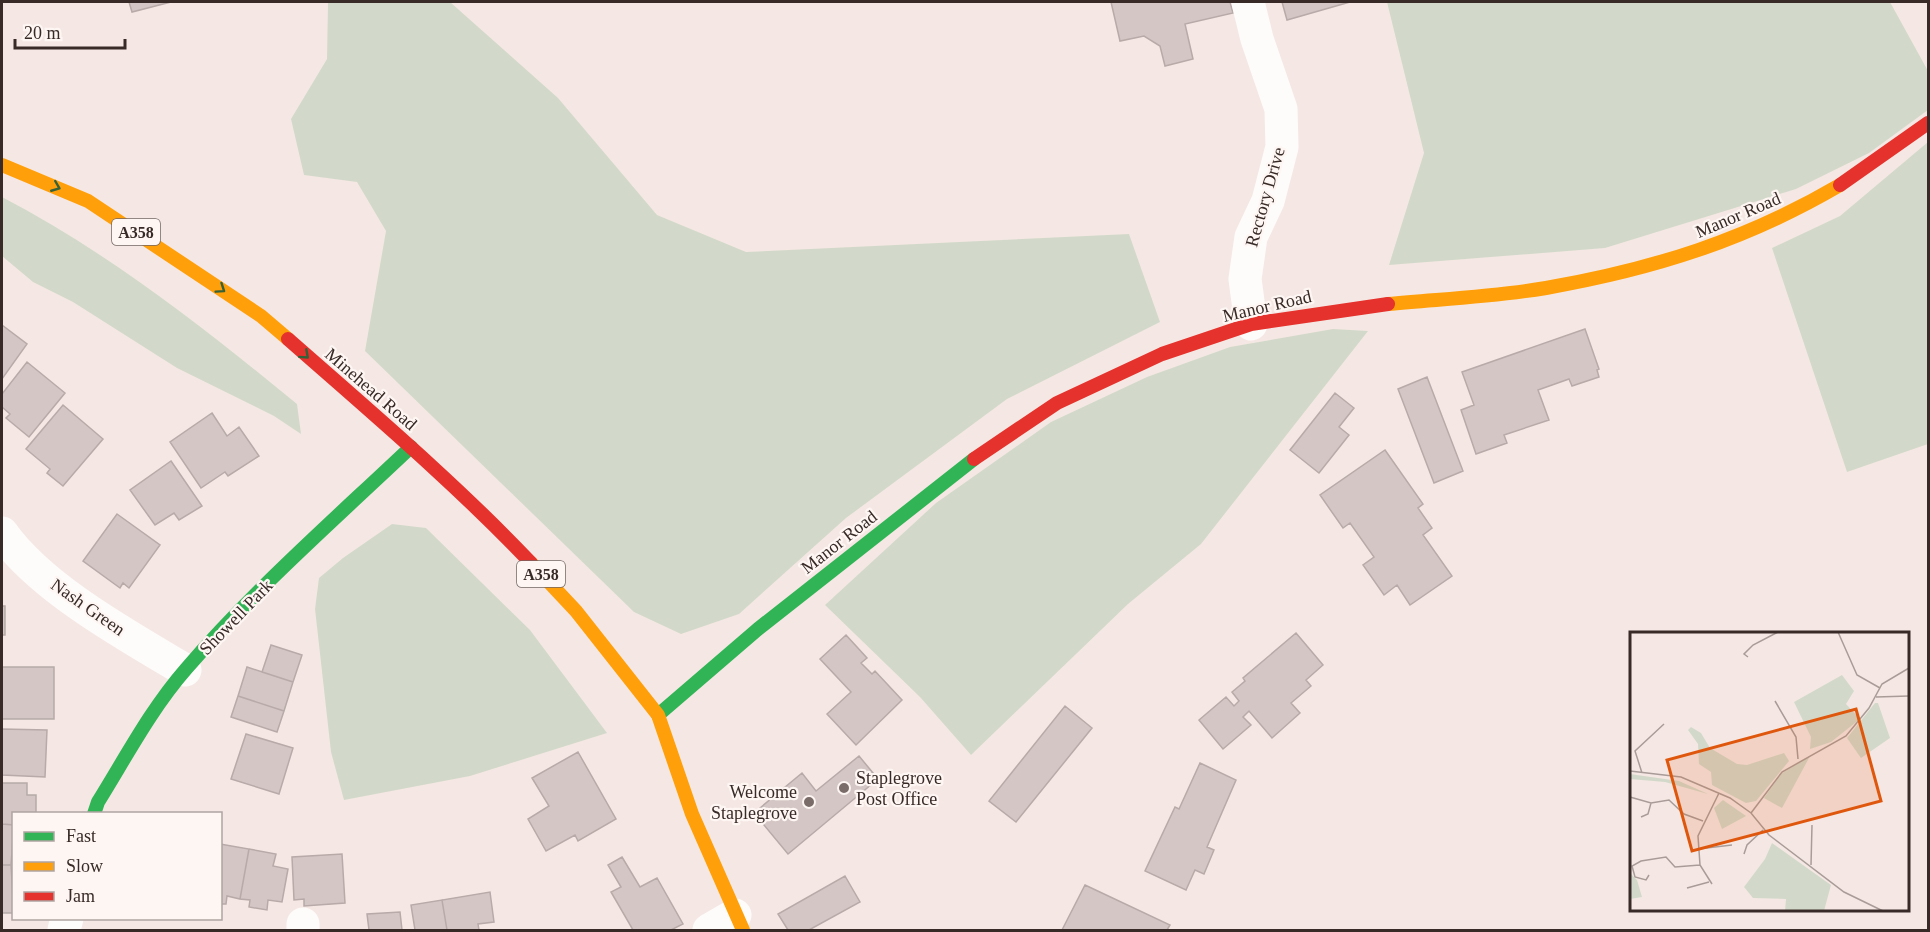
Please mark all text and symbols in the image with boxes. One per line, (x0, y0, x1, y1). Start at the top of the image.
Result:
scale bar (15, 12, 124, 50)
text: 20 m (24, 23, 61, 43)
street label: Rectory Drive (1241, 145, 1289, 249)
one-way arrow (49, 180, 60, 192)
street label: Manor Road (1692, 188, 1784, 242)
road number: A358 (112, 219, 160, 245)
one-way arrow (214, 282, 225, 293)
street label: Manor Road (1221, 286, 1313, 326)
street label: Minehead Road (321, 344, 421, 434)
one-way arrow (298, 348, 309, 359)
street label: Manor Road (797, 506, 881, 578)
road number: A358 (517, 561, 565, 587)
street label: Nash Green (47, 574, 129, 640)
street label: Showell Park (195, 575, 277, 659)
inset map (1630, 632, 1909, 911)
place label: Staplegrove Post Office (856, 768, 942, 809)
marker: Staplegrove Post Office (837, 781, 851, 795)
place label: Welcome Staplegrove (711, 782, 797, 823)
marker: Welcome Staplegrove (802, 795, 816, 809)
legend (12, 812, 222, 920)
text: Fast (66, 826, 96, 846)
text: Slow (66, 856, 103, 876)
text: Jam (66, 886, 95, 906)

